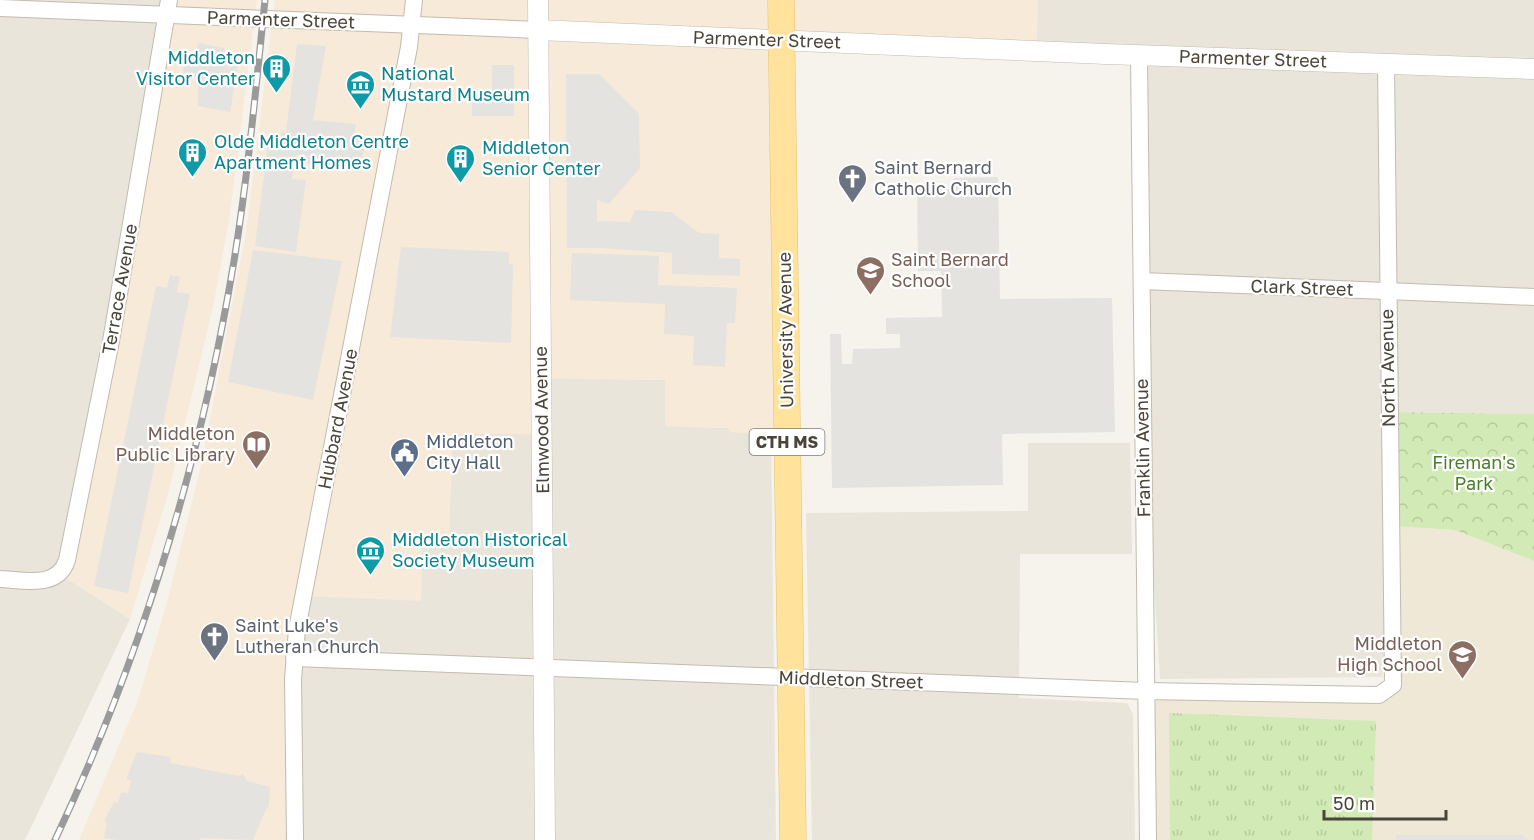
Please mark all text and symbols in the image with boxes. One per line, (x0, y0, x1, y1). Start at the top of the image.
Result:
street label: Parmenter Street (206, 5, 356, 33)
street label: Parmenter Street (692, 25, 842, 53)
street label: Parmenter Street (1178, 44, 1328, 72)
place label: Middleton Visitor Center (136, 46, 255, 89)
building icon: Middleton Visitor Center (260, 52, 292, 94)
place label: National Mustard Museum (381, 62, 530, 105)
museum icon: National Mustard Museum (344, 68, 376, 110)
place label: Olde Middleton Centre Apartment Homes (214, 130, 409, 173)
building icon: Olde Middleton Centre Apartment Homes (177, 136, 209, 178)
place label: Middleton Senior Center (482, 136, 600, 179)
building icon: Middleton Senior Center (445, 142, 477, 184)
place label: Saint Bernard Catholic Church (874, 156, 1012, 199)
church icon: Saint Bernard Catholic Church (837, 162, 869, 204)
street label: Terrace Avenue (97, 222, 141, 356)
place label: Saint Bernard School (891, 248, 1009, 291)
street label: University Avenue (773, 252, 797, 408)
school or university icon: Saint Bernard School (854, 254, 886, 296)
street label: Clark Street (1250, 274, 1354, 300)
street label: North Avenue (1375, 309, 1399, 427)
street label: Elmwood Avenue (529, 346, 553, 494)
street label: Hubbard Avenue (313, 347, 361, 491)
street label: Franklin Avenue (1130, 379, 1154, 518)
place label: Middleton Public Library (116, 422, 235, 465)
library icon: Middleton Public Library (240, 428, 272, 470)
road number: CTH MS (750, 429, 824, 455)
place label: Middleton City Hall (426, 430, 514, 473)
public building icon: Middleton City Hall (389, 436, 421, 478)
park label: Fireman's Park (1432, 451, 1516, 494)
place label: Middleton Historical Society Museum (392, 528, 568, 571)
museum icon: Middleton Historical Society Museum (355, 534, 387, 576)
place label: Saint Luke's Lutheran Church (235, 614, 379, 657)
church icon: Saint Luke's Lutheran Church (198, 620, 230, 662)
place label: Middleton High School (1337, 632, 1442, 675)
school or university icon: Middleton High School (1447, 638, 1479, 680)
street label: Middleton Street (778, 665, 924, 693)
scale bar (1324, 783, 1446, 821)
text: 50 m (1333, 792, 1375, 814)

